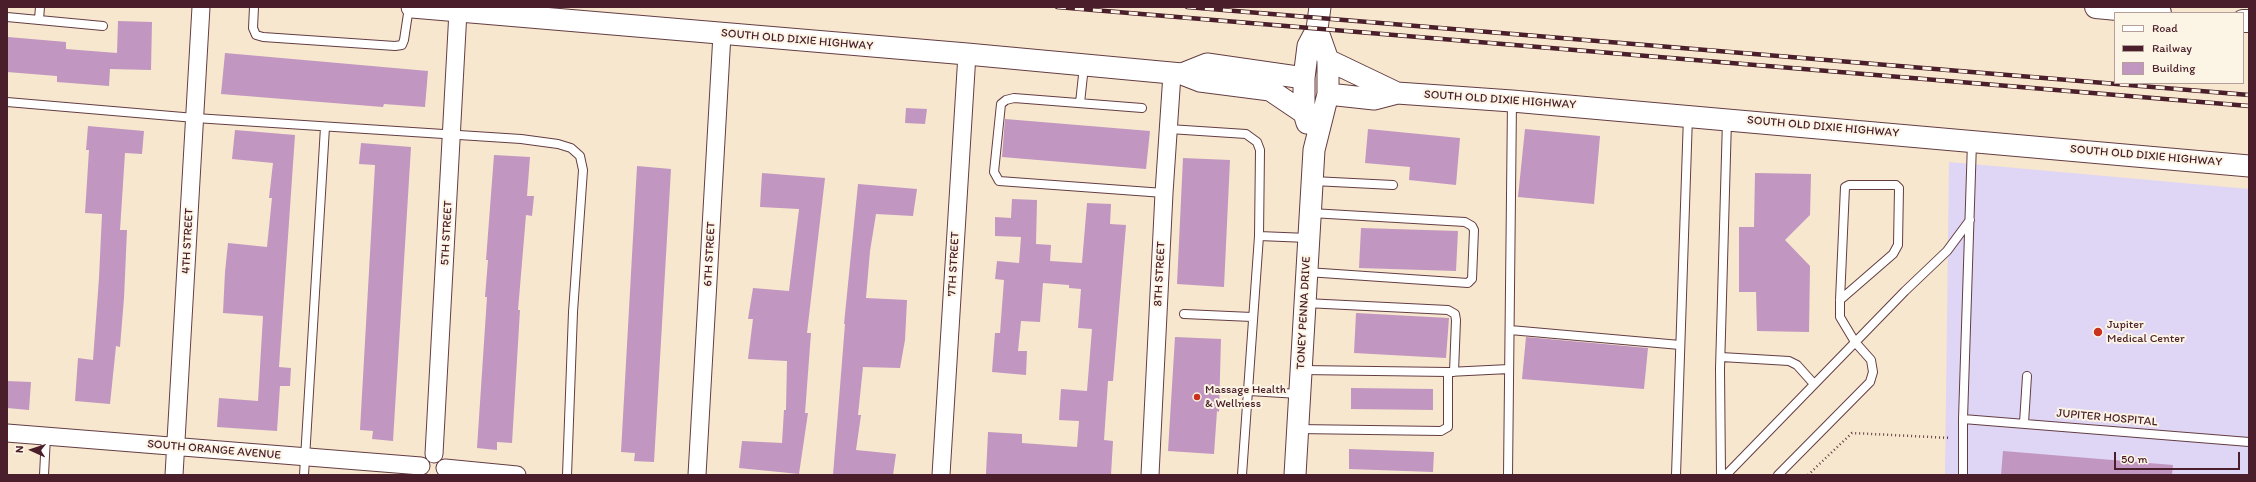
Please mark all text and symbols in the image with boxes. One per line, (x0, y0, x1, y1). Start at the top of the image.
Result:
legend (2114, 12, 2244, 84)
text: Road (2152, 21, 2178, 35)
street label: SOUTH OLD DIXIE HIGHWAY (720, 26, 874, 54)
text: Railway (2152, 41, 2192, 55)
text: Building (2152, 61, 2195, 75)
street label: SOUTH OLD DIXIE HIGHWAY (1423, 87, 1577, 113)
street label: SOUTH OLD DIXIE HIGHWAY (1746, 113, 1900, 141)
street label: SOUTH OLD DIXIE HIGHWAY (2069, 142, 2223, 170)
street label: 5TH STREET (438, 200, 456, 266)
street label: 4TH STREET (179, 208, 197, 274)
street label: 6TH STREET (701, 221, 719, 287)
street label: 7TH STREET (945, 231, 963, 297)
street label: 8TH STREET (1151, 241, 1169, 307)
street label: TONEY PENNA DRIVE (1294, 256, 1314, 370)
place label: Jupiter Medical Center (2107, 318, 2185, 346)
marker: Jupiter Medical Center (2092, 326, 2104, 338)
place label: Massage Health & Wellness (1205, 383, 1286, 411)
marker: Massage Health & Wellness (1192, 392, 1202, 402)
street label: JUPITER HOSPITAL (2056, 406, 2158, 430)
north arrow (12, 430, 52, 470)
street label: SOUTH ORANGE AVENUE (147, 437, 281, 463)
scale bar (2116, 444, 2242, 470)
text: N (13, 445, 26, 453)
text: 50 m (2121, 452, 2147, 466)

